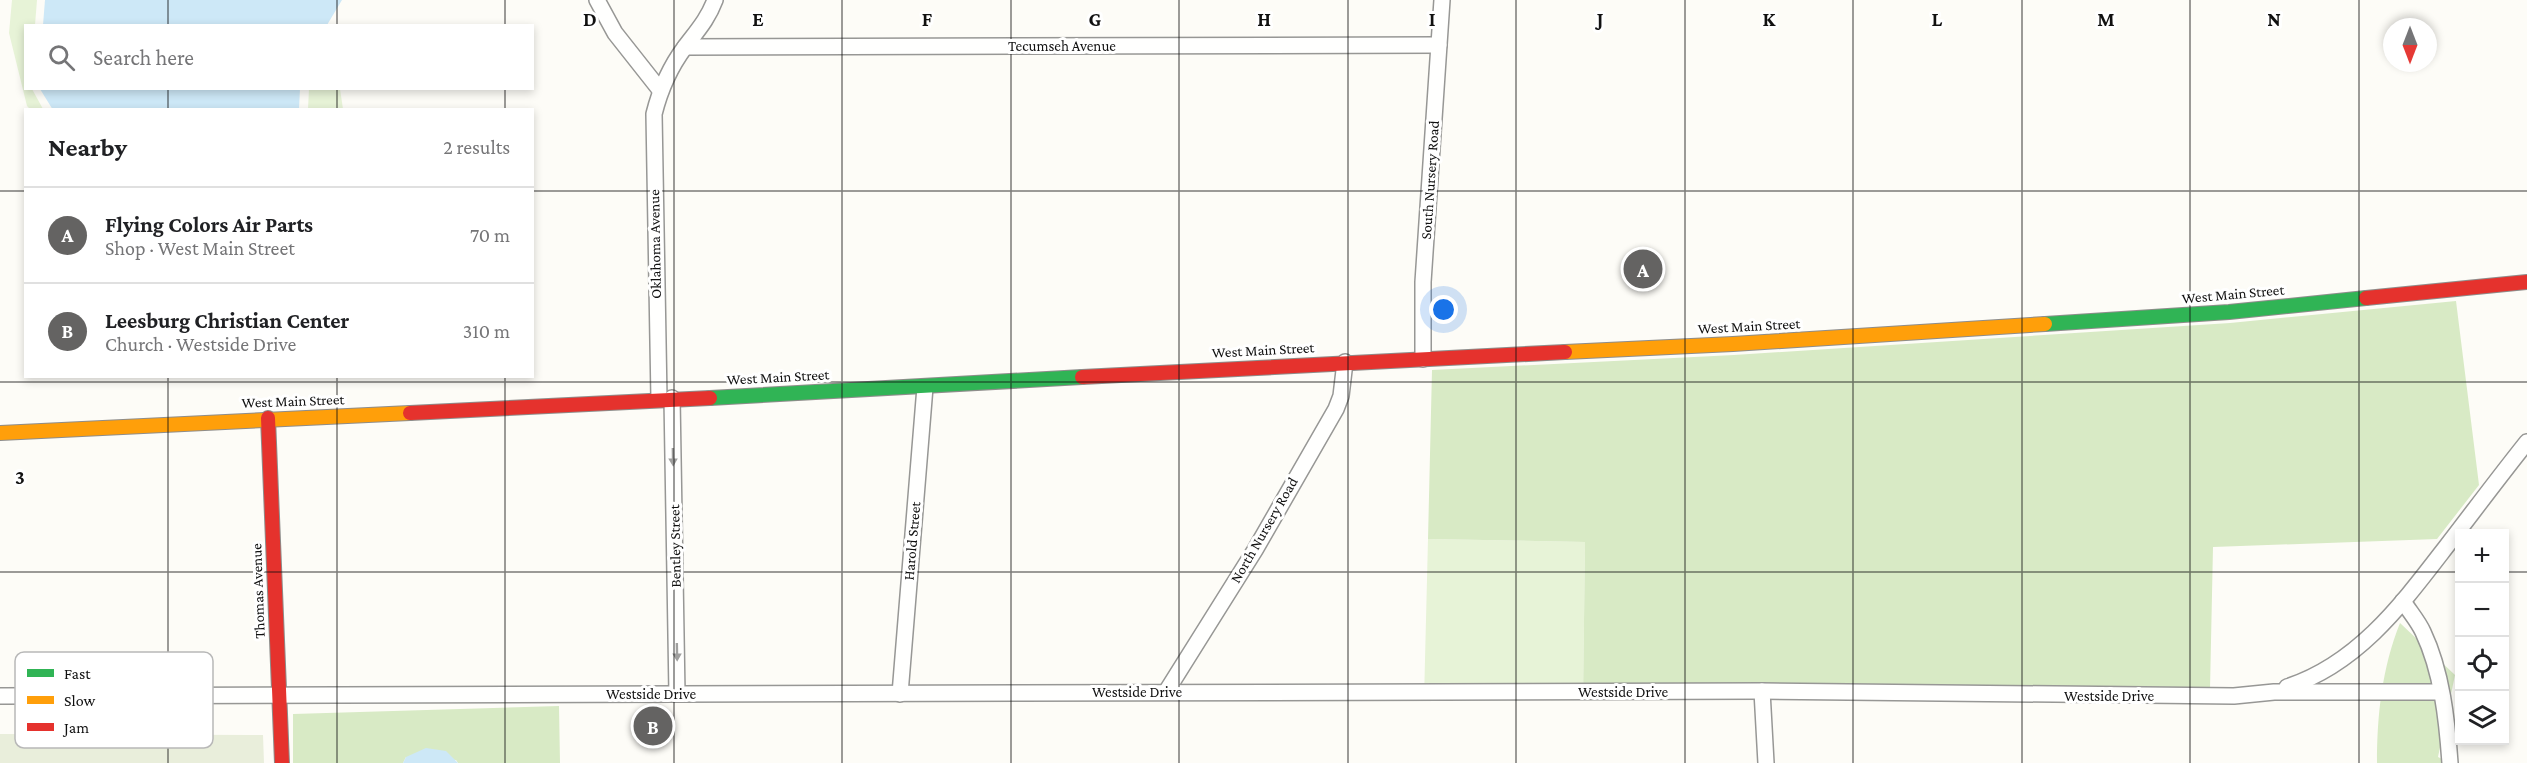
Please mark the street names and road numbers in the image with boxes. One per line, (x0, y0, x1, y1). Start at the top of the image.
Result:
street label: Tecumseh Avenue (1008, 38, 1116, 54)
street label: South Nursery Road (1418, 120, 1443, 240)
street label: Oklahoma Avenue (646, 189, 664, 299)
street label: West Main Street (2181, 281, 2286, 306)
street label: West Main Street (1697, 315, 1802, 337)
street label: West Main Street (1211, 339, 1316, 361)
street label: West Main Street (726, 366, 831, 388)
street label: West Main Street (241, 391, 346, 411)
street label: North Nursery Road (1227, 474, 1302, 586)
street label: Harold Street (901, 500, 924, 581)
street label: Bentley Street (666, 503, 685, 588)
street label: Thomas Avenue (248, 543, 268, 639)
street label: Westside Drive (1092, 684, 1182, 700)
street label: Westside Drive (1578, 684, 1668, 700)
street label: Westside Drive (606, 686, 696, 702)
street label: Westside Drive (2064, 688, 2154, 704)

